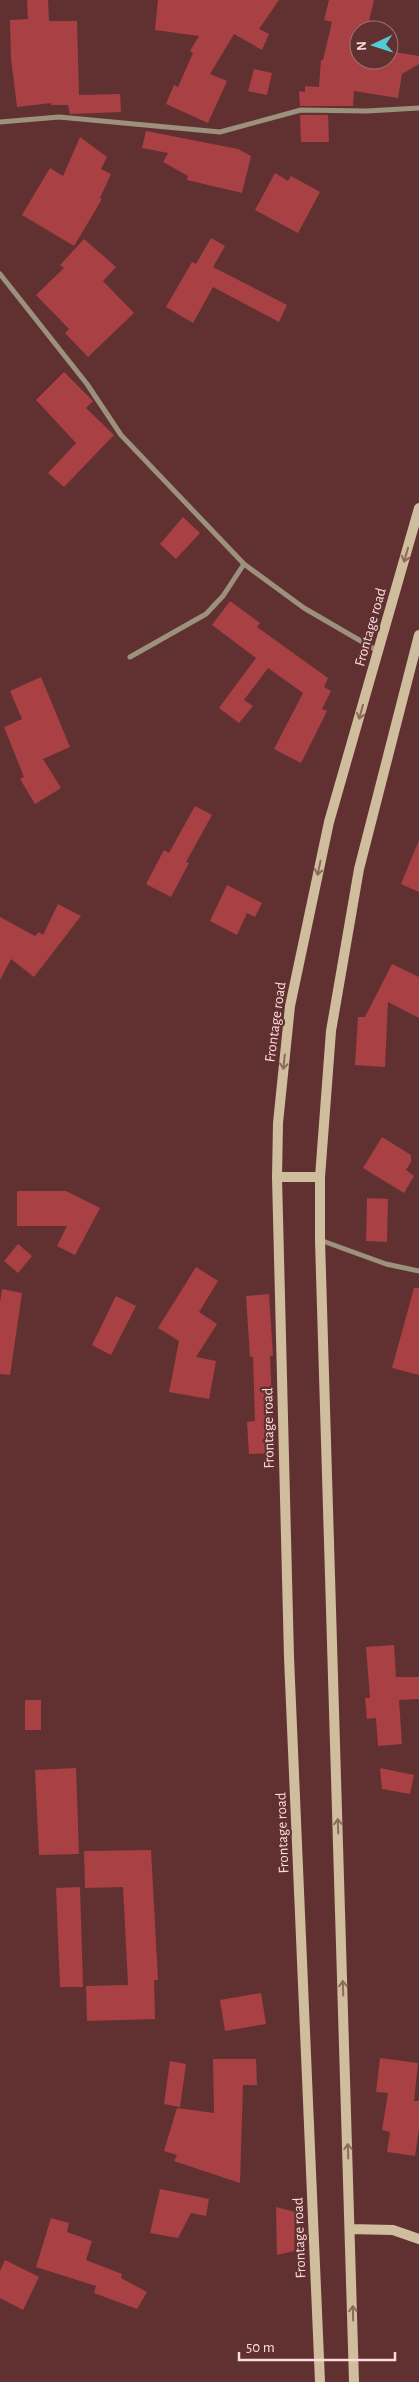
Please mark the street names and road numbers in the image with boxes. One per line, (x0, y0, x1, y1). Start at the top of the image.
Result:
street label: Frontage road (352, 586, 389, 668)
street label: Frontage road (262, 981, 289, 1063)
street label: Frontage road (260, 1387, 277, 1469)
street label: Frontage road (274, 1792, 291, 1874)
street label: Frontage road (291, 2197, 308, 2279)

